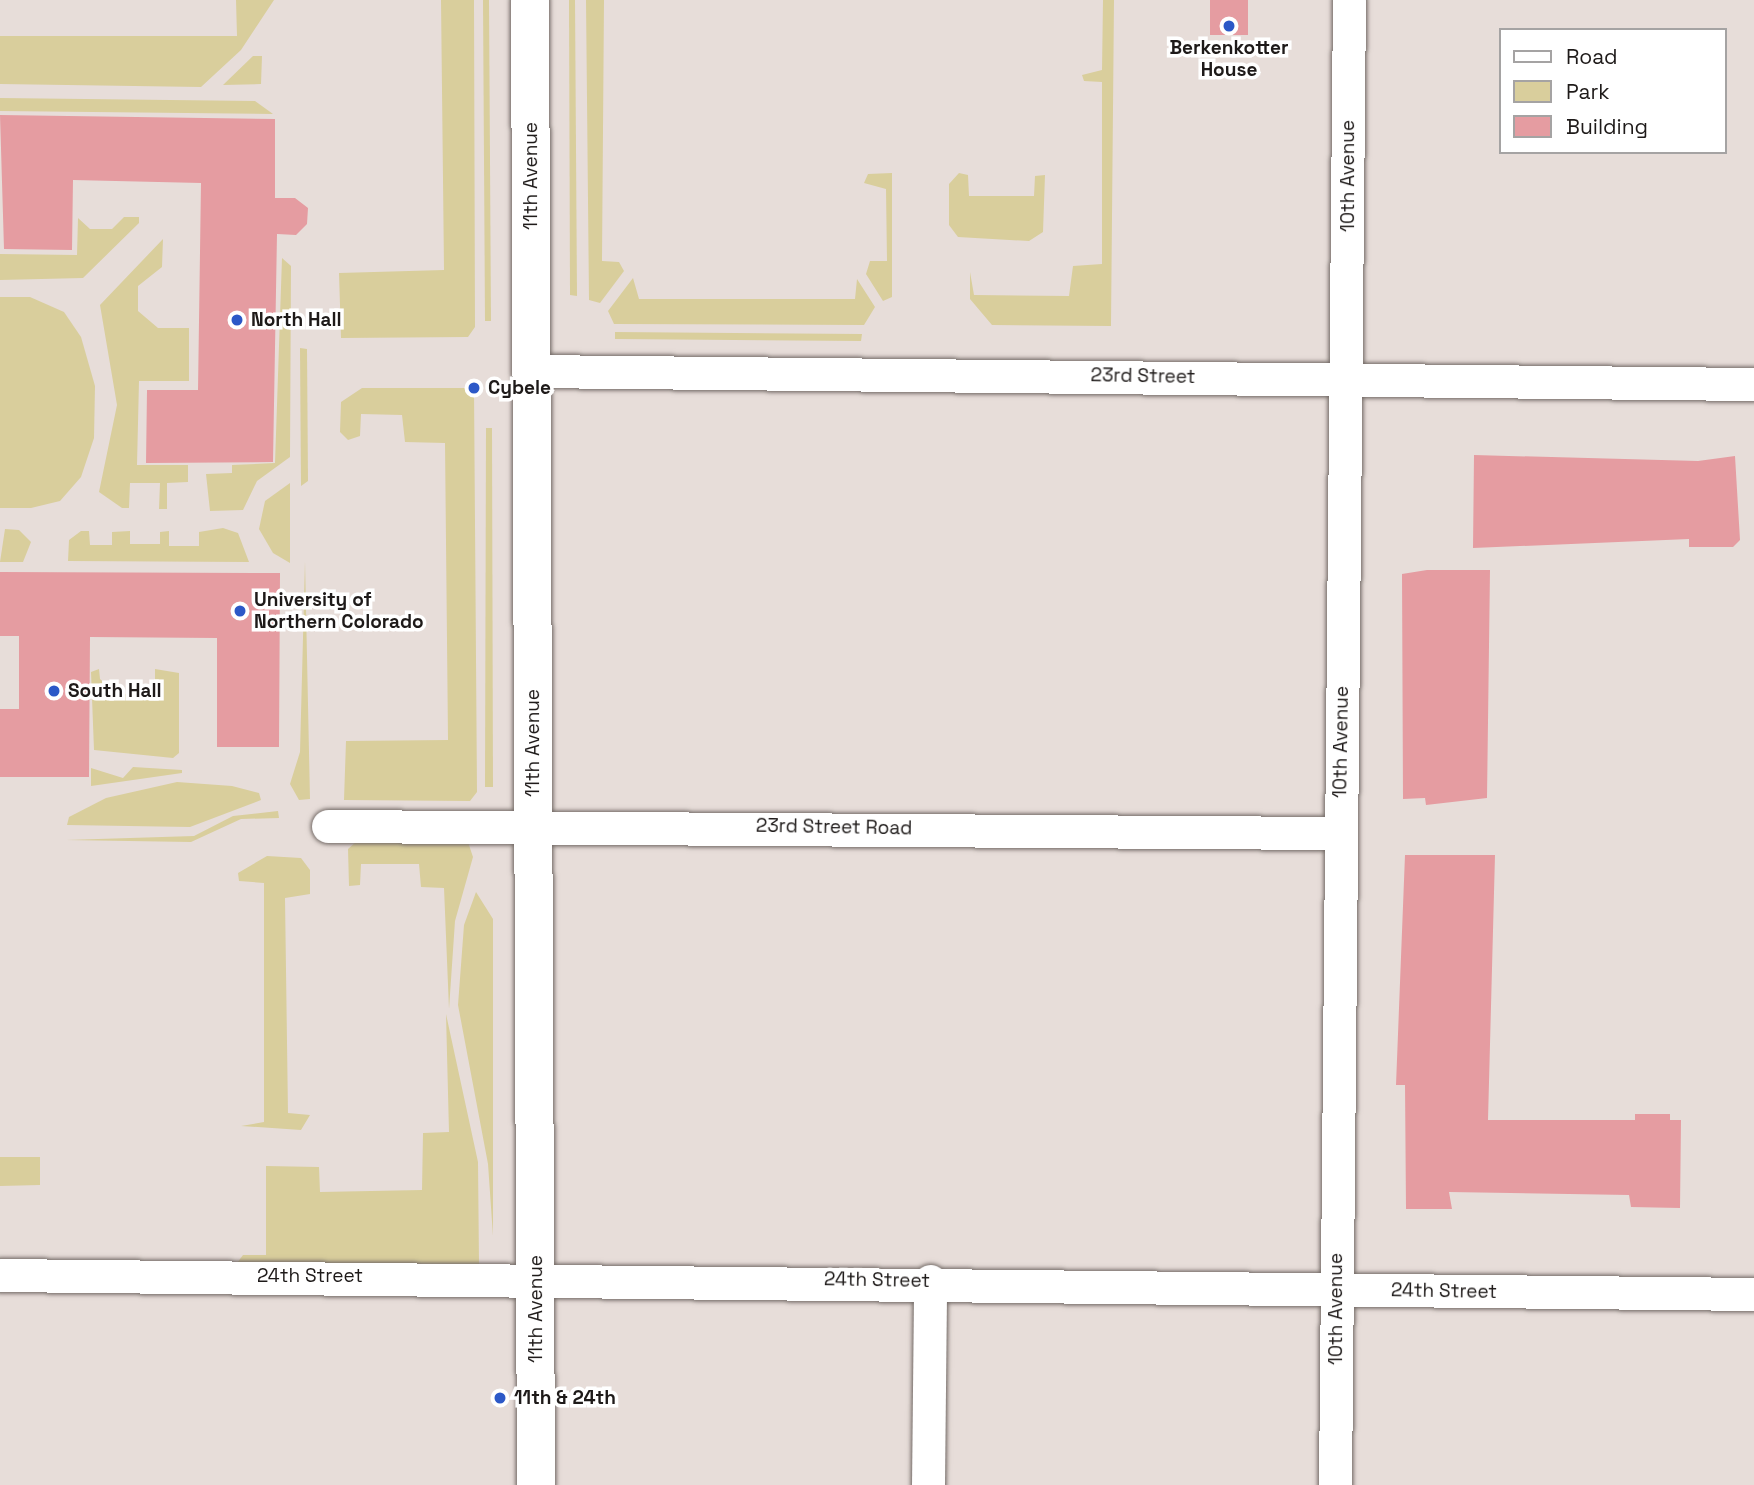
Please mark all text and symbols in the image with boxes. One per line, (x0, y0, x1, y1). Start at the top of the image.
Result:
marker: Berkenkotter House (1221, 18, 1237, 34)
legend (1498, 28, 1726, 154)
place label: Berkenkotter House (1169, 37, 1289, 81)
text: Road (1566, 43, 1618, 70)
text: Park (1566, 78, 1610, 105)
text: Building (1566, 113, 1648, 140)
street label: 10th Avenue (1337, 120, 1359, 232)
street label: 11th Avenue (520, 122, 542, 230)
place label: North Hall (251, 309, 342, 331)
marker: North Hall (229, 312, 245, 328)
street label: 23rd Street (1090, 364, 1196, 388)
place label: Cybele (488, 377, 551, 399)
marker: Cybele (466, 380, 482, 396)
place label: University of Northern Colorado (254, 589, 424, 633)
marker: University of Northern Colorado (232, 603, 248, 619)
place label: South Hall (68, 680, 162, 702)
marker: South Hall (46, 683, 62, 699)
street label: 10th Avenue (1329, 686, 1353, 798)
street label: 11th Avenue (522, 689, 544, 797)
street label: 23rd Street Road (756, 814, 912, 840)
street label: 10th Avenue (1325, 1253, 1347, 1365)
street label: 11th Avenue (525, 1255, 547, 1363)
street label: 24th Street (257, 1265, 363, 1287)
street label: 24th Street (824, 1268, 930, 1292)
street label: 24th Street (1391, 1279, 1497, 1303)
place label: 11th & 24th (514, 1387, 616, 1409)
marker: 11th & 24th (492, 1390, 508, 1406)

